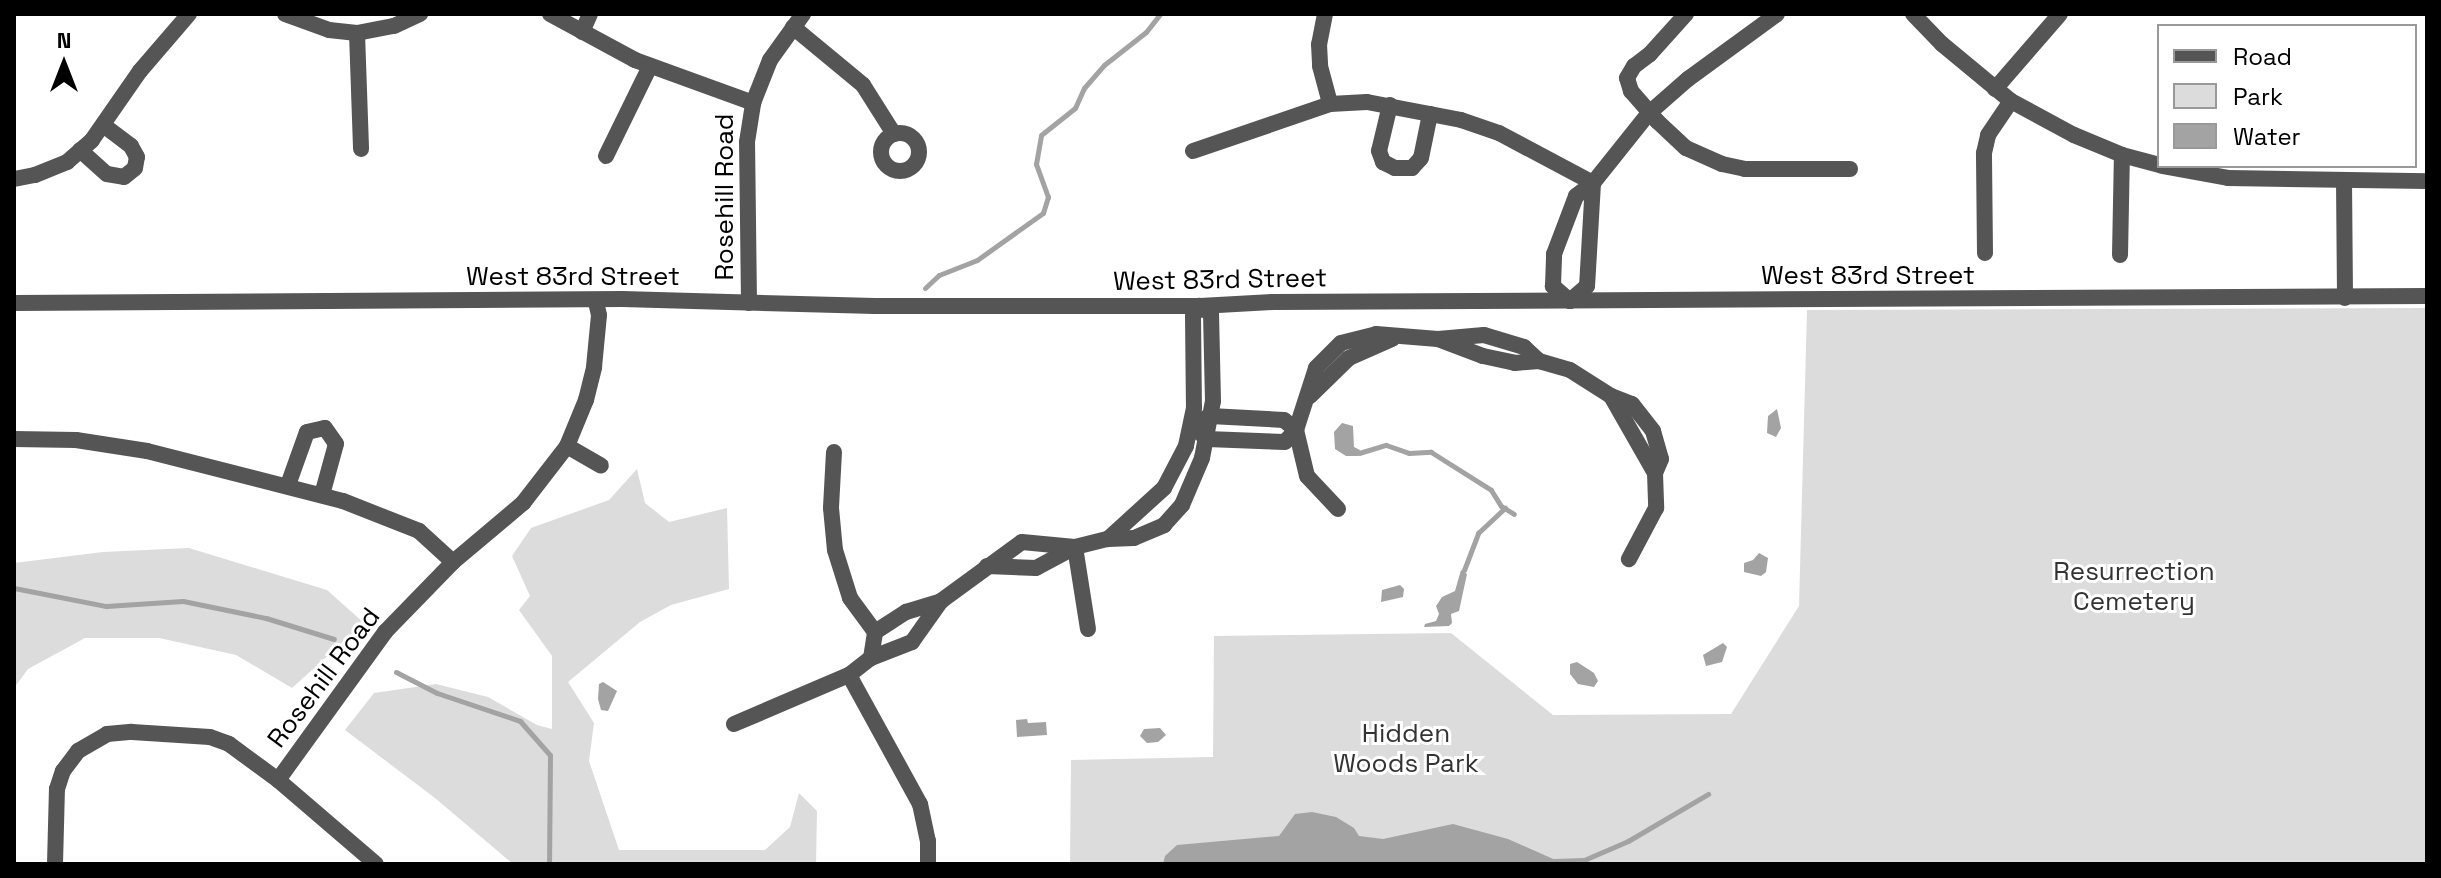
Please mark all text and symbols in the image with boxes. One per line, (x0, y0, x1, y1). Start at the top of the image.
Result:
north arrow (24, 24, 104, 104)
legend (2157, 24, 2417, 168)
text: N (57, 26, 71, 54)
text: Road (2233, 41, 2292, 72)
text: Park (2233, 81, 2283, 112)
street label: Rosehill Road (709, 113, 741, 281)
text: Water (2233, 121, 2301, 152)
street label: West 83rd Street (1761, 260, 1975, 292)
street label: West 83rd Street (466, 261, 680, 293)
street label: West 83rd Street (1113, 263, 1327, 297)
park label: Resurrection Cemetery (2053, 556, 2215, 618)
street label: Rosehill Road (261, 602, 387, 754)
park label: Hidden Woods Park (1333, 718, 1479, 780)

